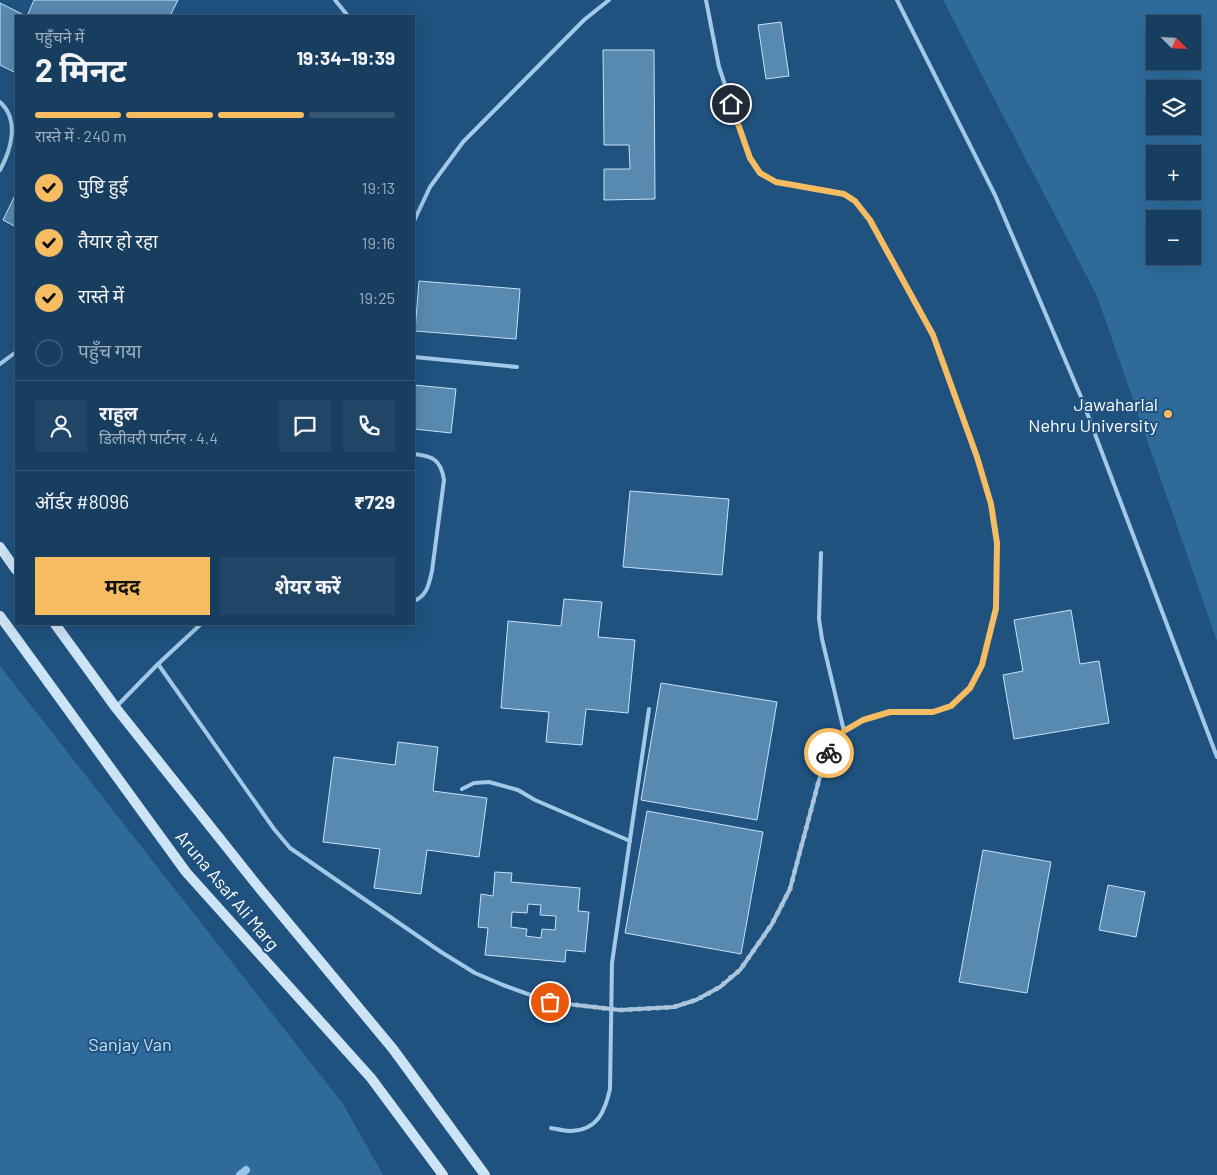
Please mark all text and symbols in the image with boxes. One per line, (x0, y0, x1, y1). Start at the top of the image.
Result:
north arrow (1146, 15, 1201, 70)
map controls (1146, 15, 1201, 265)
text: पहुँचने में (35, 27, 84, 46)
text: 19:34–19:39 (296, 46, 395, 69)
text: 2 मिनट (35, 50, 127, 88)
button: layers (1146, 80, 1201, 135)
pin (710, 83, 752, 125)
icon: home (717, 90, 745, 118)
text: रास्ते में · 240 m (35, 126, 126, 145)
button: + (1146, 145, 1201, 200)
icon: check (35, 174, 63, 202)
text: पुष्टि हुई (78, 174, 128, 197)
text: 19:13 (362, 178, 395, 197)
button: − (1146, 210, 1201, 265)
icon: check (35, 229, 63, 257)
text: तैयार हो रहा (78, 229, 158, 252)
text: 19:16 (362, 233, 395, 252)
icon: check (35, 284, 63, 312)
text: रास्ते में (78, 284, 124, 307)
text: 19:25 (359, 288, 395, 307)
text: पहुँच गया (78, 339, 141, 362)
place label: Jawaharlal Nehru University (1028, 393, 1158, 436)
button: person (35, 400, 87, 452)
button: chat (279, 400, 331, 452)
button: phone (343, 400, 395, 452)
text: राहुल (99, 401, 138, 424)
marker: Jawaharlal Nehru University (1162, 408, 1174, 420)
text: डिलीवरी पार्टनर · 4.4 (99, 428, 218, 447)
text: ऑर्डर #8096 (35, 490, 129, 513)
text: ₹729 (354, 490, 395, 513)
button: मदद (35, 557, 210, 615)
button: शेयर करें (220, 557, 395, 615)
courier (804, 728, 854, 778)
icon: bike (815, 739, 843, 767)
street label: Aruna Asaf Ali Marg (171, 826, 285, 954)
pin (529, 981, 571, 1023)
icon: bag (536, 988, 564, 1016)
park label: Sanjay Van (88, 1033, 172, 1055)

